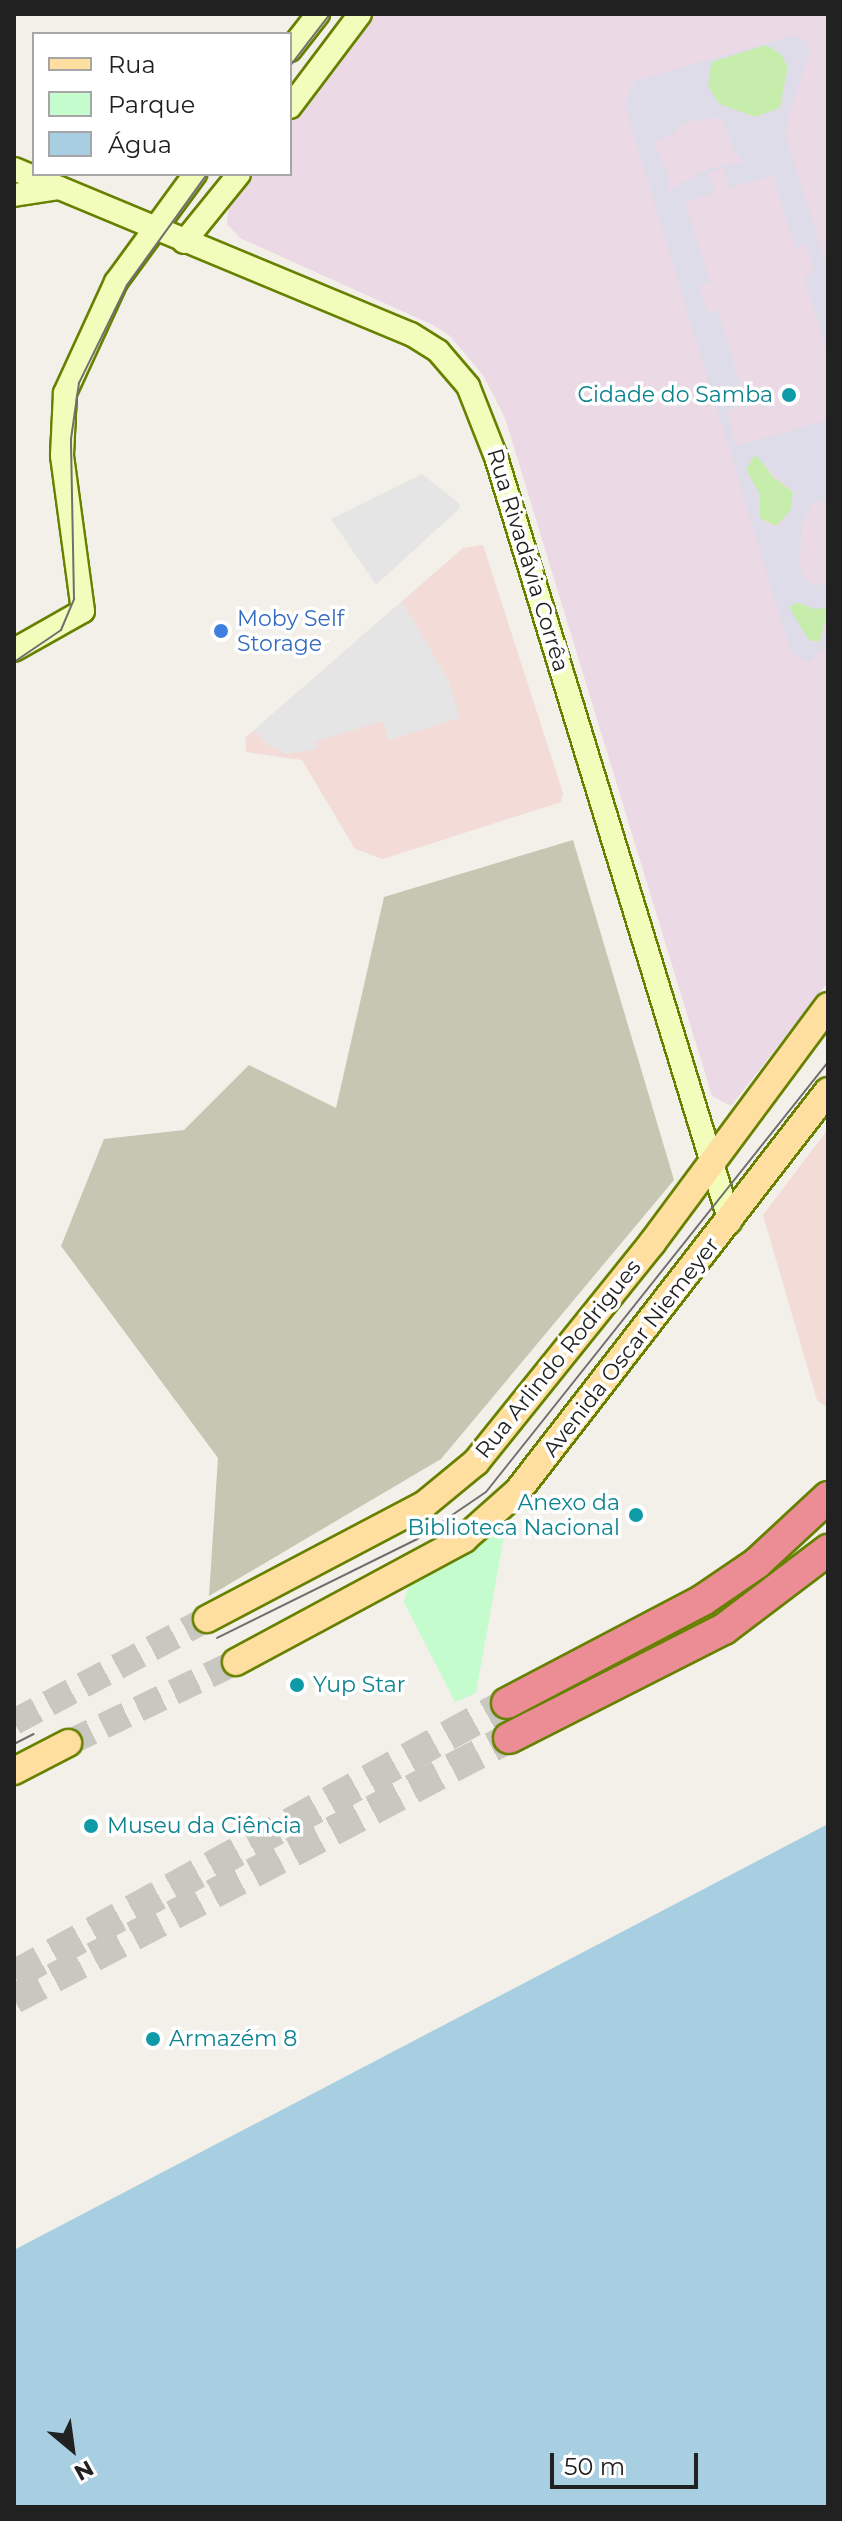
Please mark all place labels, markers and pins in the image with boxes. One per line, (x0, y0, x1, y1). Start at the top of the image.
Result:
place label: Cidade do Samba (577, 382, 773, 408)
marker: Cidade do Samba (780, 386, 798, 404)
place label: Moby Self Storage (237, 605, 344, 656)
marker: Moby Self Storage (212, 622, 230, 640)
place label: Anexo da Biblioteca Nacional (407, 1489, 620, 1540)
marker: Anexo da Biblioteca Nacional (627, 1506, 645, 1524)
place label: Yup Star (313, 1672, 405, 1698)
marker: Yup Star (288, 1676, 306, 1694)
place label: Museu da Ciência (107, 1813, 302, 1839)
marker: Museu da Ciência (82, 1817, 100, 1835)
place label: Armazém 8 (169, 2026, 297, 2052)
marker: Armazém 8 (144, 2030, 162, 2048)

